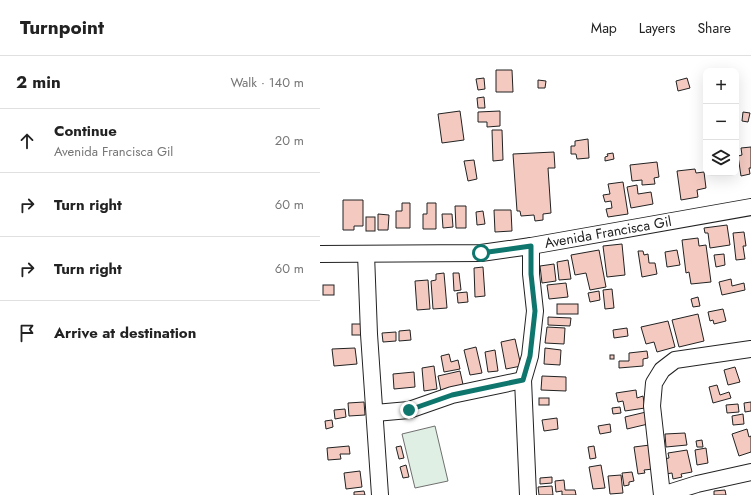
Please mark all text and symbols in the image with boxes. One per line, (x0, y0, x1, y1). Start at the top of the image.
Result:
text: Turnpoint (20, 14, 104, 41)
text: Map (591, 18, 617, 38)
text: Layers (639, 18, 675, 38)
text: Share (697, 18, 731, 38)
map controls (703, 68, 739, 176)
button: + (703, 68, 739, 104)
text: 2 min (16, 70, 61, 94)
text: Walk · 140 m (230, 73, 304, 92)
button: − (703, 104, 739, 140)
text: Continue (54, 120, 117, 142)
icon: ahead (16, 130, 38, 152)
text: 20 m (275, 131, 304, 150)
button: layers (703, 140, 739, 176)
text: Avenida Francisca Gil (54, 142, 173, 161)
icon: right (16, 194, 38, 216)
text: Turn right (54, 194, 122, 216)
text: 60 m (275, 195, 304, 214)
street label: Avenida Francisca Gil (543, 211, 673, 253)
route start (472, 244, 490, 262)
icon: right (16, 258, 38, 280)
text: Turn right (54, 258, 122, 280)
text: 60 m (275, 259, 304, 278)
icon: arrive (16, 322, 38, 344)
text: Arrive at destination (54, 322, 196, 344)
route end (400, 401, 418, 419)

